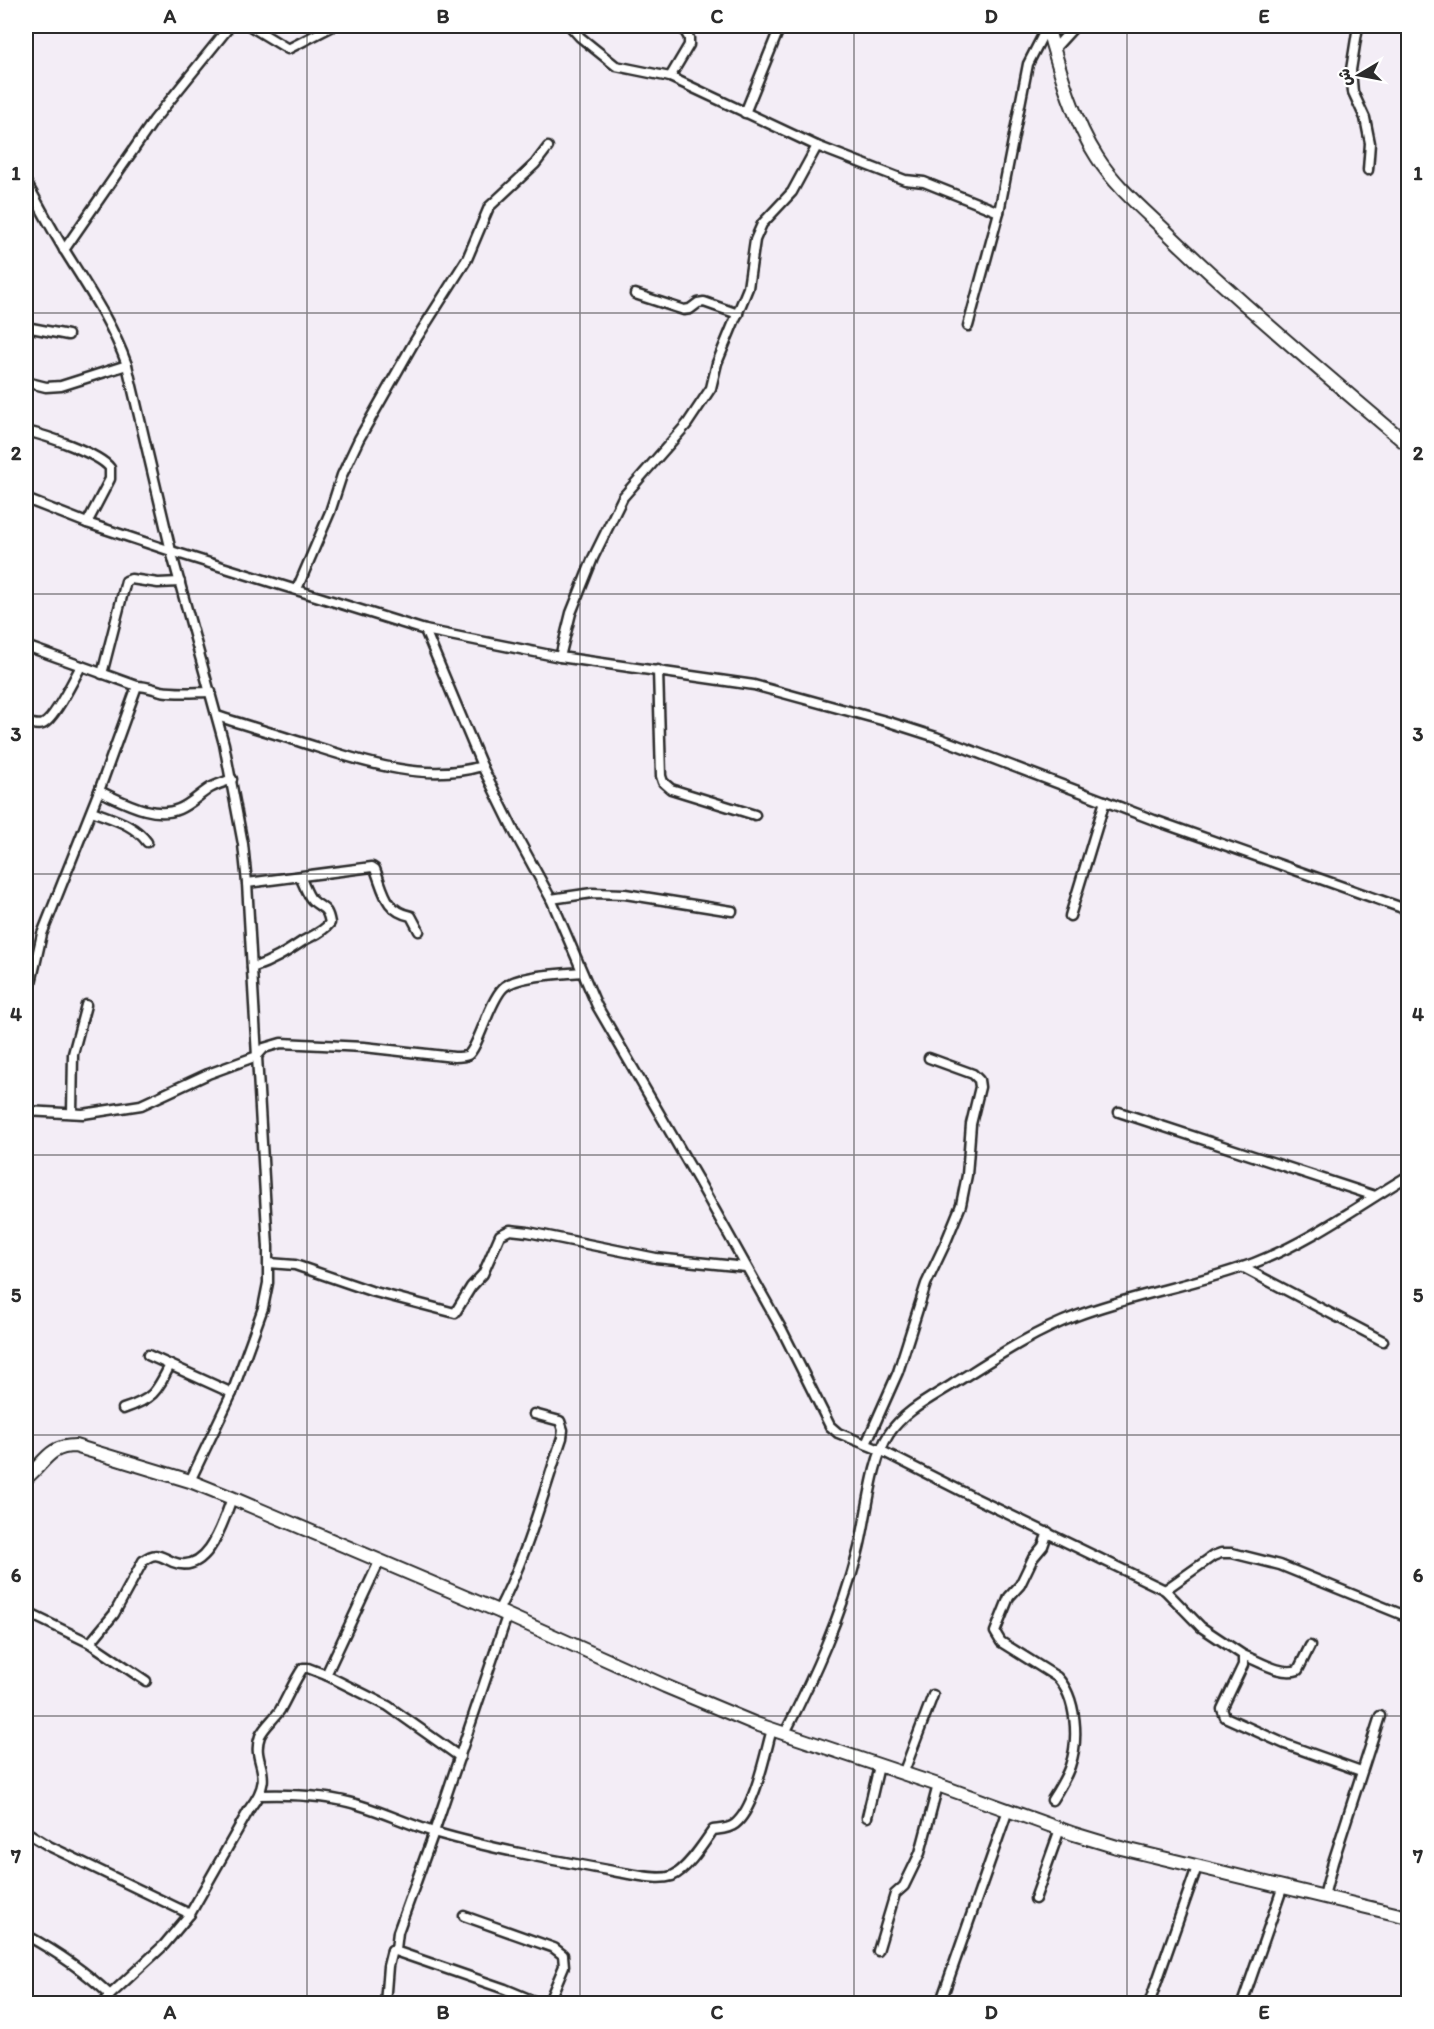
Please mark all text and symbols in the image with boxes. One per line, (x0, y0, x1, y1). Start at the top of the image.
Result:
text: A (163, 4, 177, 28)
text: B (437, 4, 450, 28)
text: C (711, 4, 724, 28)
text: D (984, 4, 998, 28)
text: E (1258, 4, 1270, 28)
north arrow (1329, 45, 1389, 105)
text: ش (1334, 67, 1356, 88)
text: 1 (11, 161, 21, 185)
text: 1 (1413, 161, 1423, 185)
text: 2 (11, 441, 22, 465)
text: 2 (1413, 441, 1424, 465)
text: 3 (11, 722, 22, 746)
text: 3 (1413, 722, 1424, 746)
text: 4 (10, 1002, 22, 1026)
text: 4 (1412, 1002, 1424, 1026)
text: 5 (11, 1283, 22, 1307)
text: 5 (1413, 1283, 1424, 1307)
text: 6 (11, 1563, 22, 1587)
text: 6 (1413, 1563, 1424, 1587)
text: 7 (10, 1844, 21, 1868)
text: 7 (1412, 1844, 1423, 1868)
text: A (163, 2000, 177, 2024)
text: B (437, 2000, 450, 2024)
text: C (711, 2000, 724, 2024)
text: D (984, 2000, 998, 2024)
text: E (1258, 2000, 1270, 2024)

